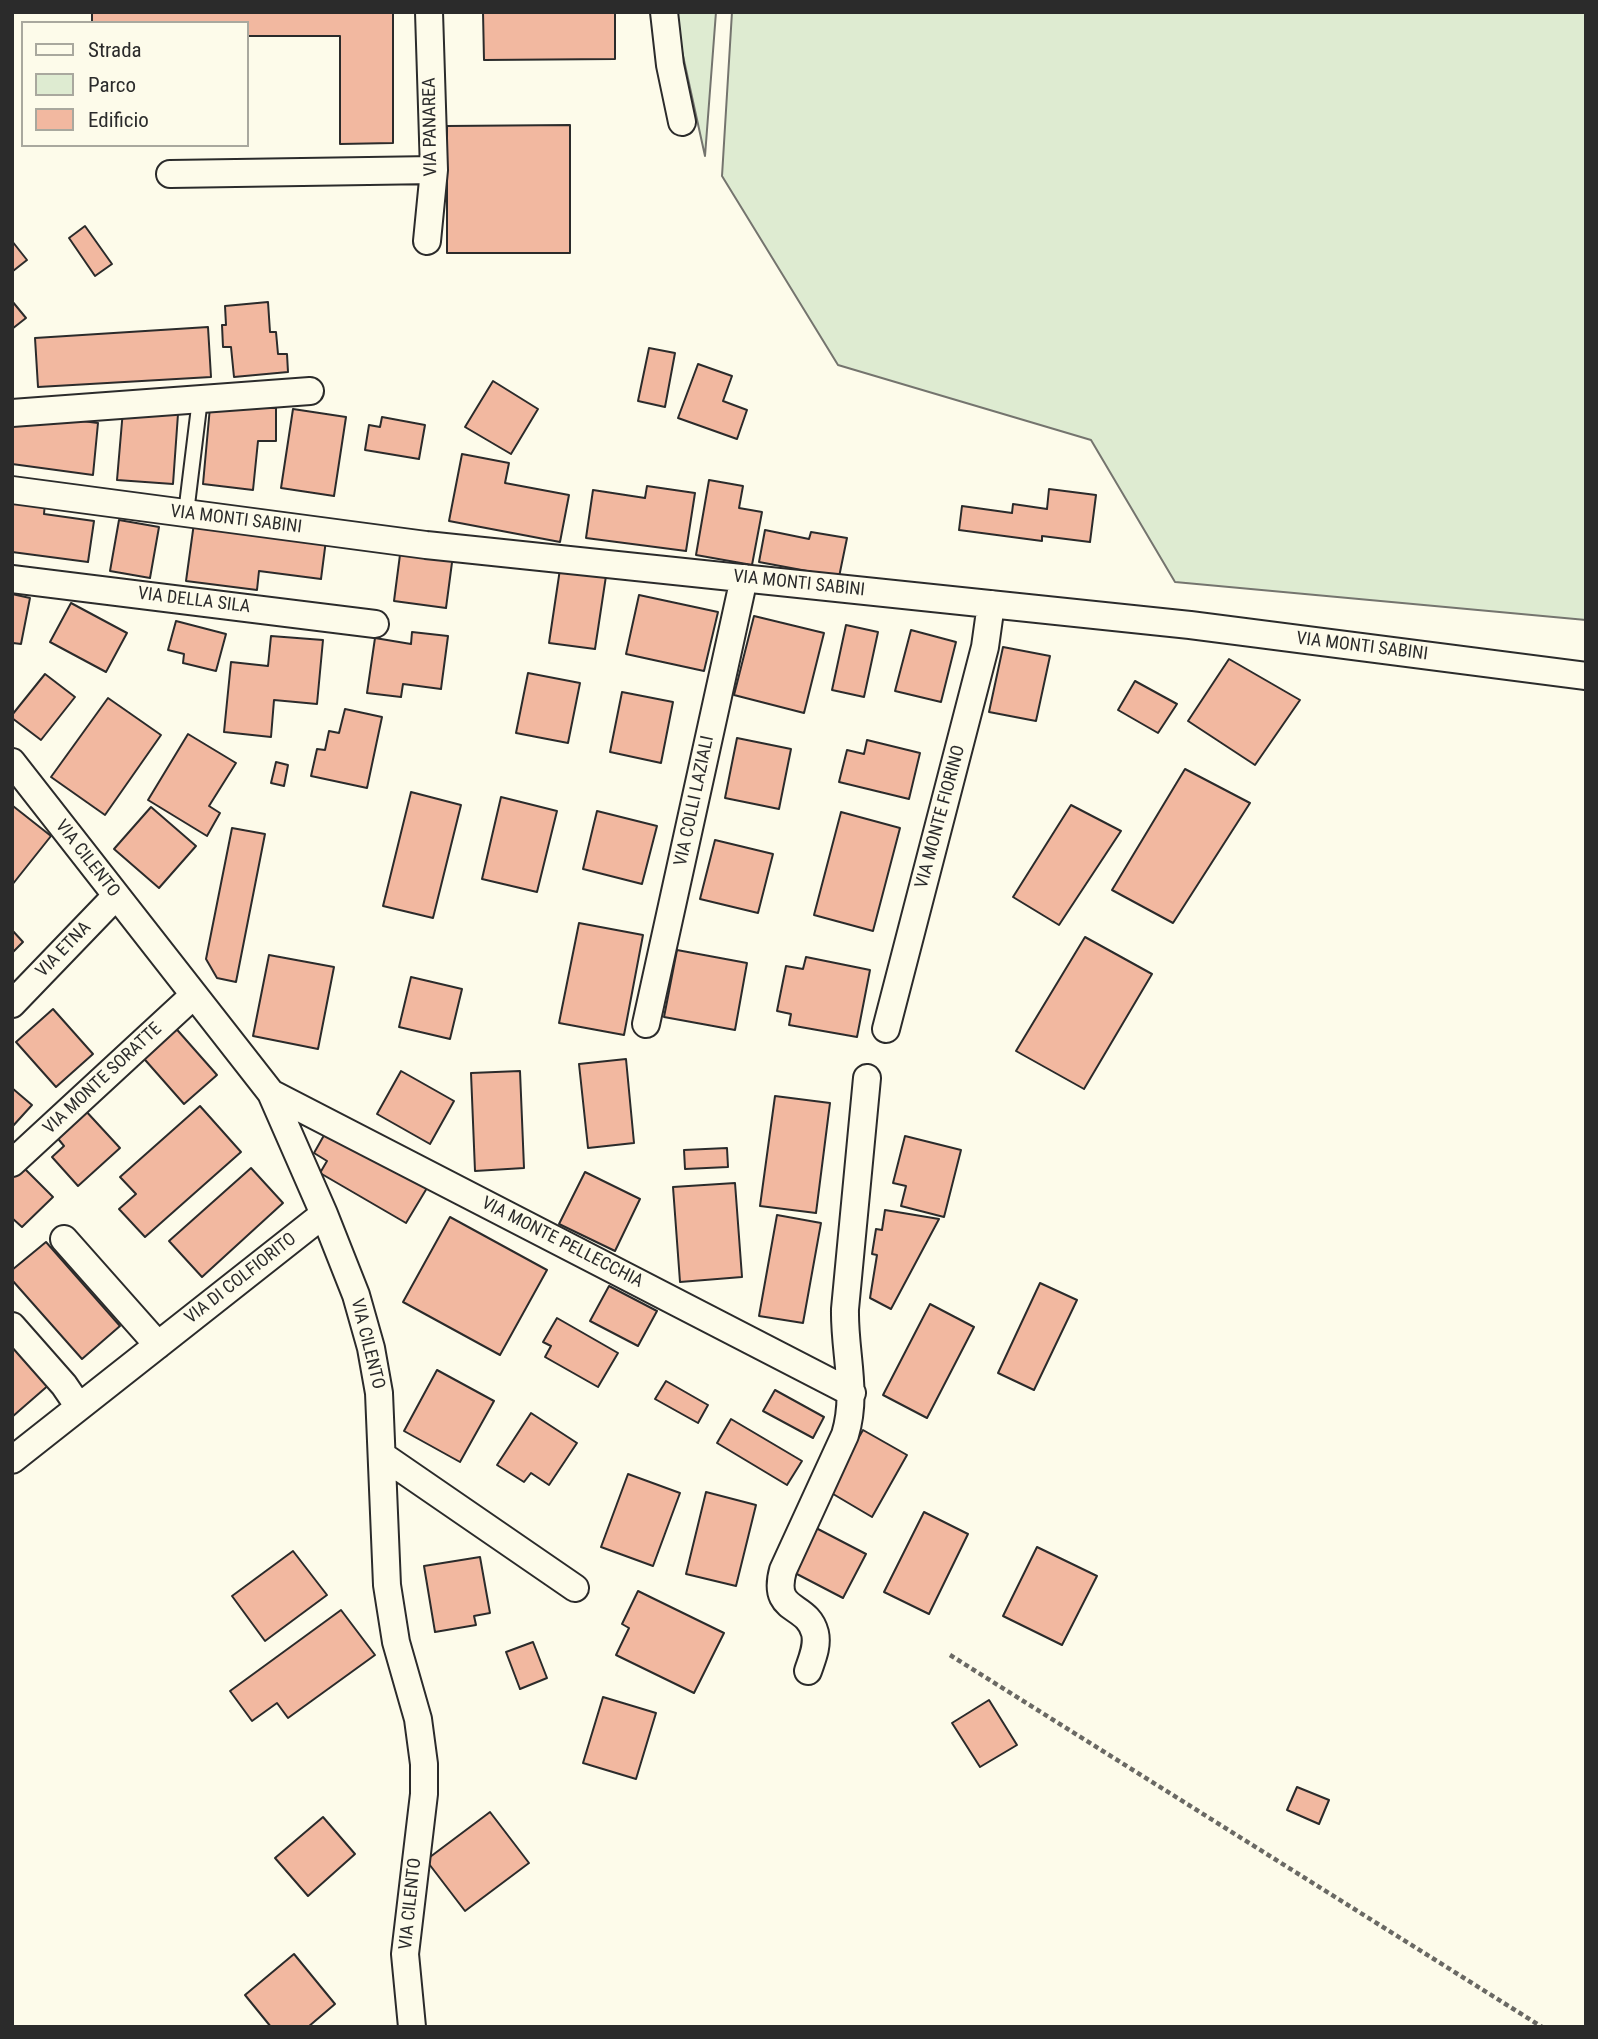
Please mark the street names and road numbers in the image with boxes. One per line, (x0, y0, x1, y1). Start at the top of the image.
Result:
street label: VIA PANAREA (419, 77, 443, 177)
street label: VIA MONTI SABINI (169, 501, 303, 539)
street label: VIA MONTI SABINI (732, 566, 866, 602)
street label: VIA DELLA SILA (136, 583, 252, 619)
street label: VIA MONTI SABINI (1295, 628, 1429, 666)
street label: VIA COLLI LAZIALI (671, 734, 719, 868)
street label: VIA MONTE FIORINO (912, 743, 970, 891)
street label: VIA CILENTO (50, 816, 124, 902)
street label: VIA ETNA (32, 918, 96, 982)
street label: VIA MONTE SORATTE (39, 1019, 167, 1139)
street label: VIA MONTE PELLECCHIA (478, 1193, 646, 1293)
street label: VIA DI COLFIORITO (181, 1229, 301, 1329)
street label: VIA CILENTO (345, 1297, 389, 1391)
street label: VIA CILENTO (395, 1857, 427, 1951)

